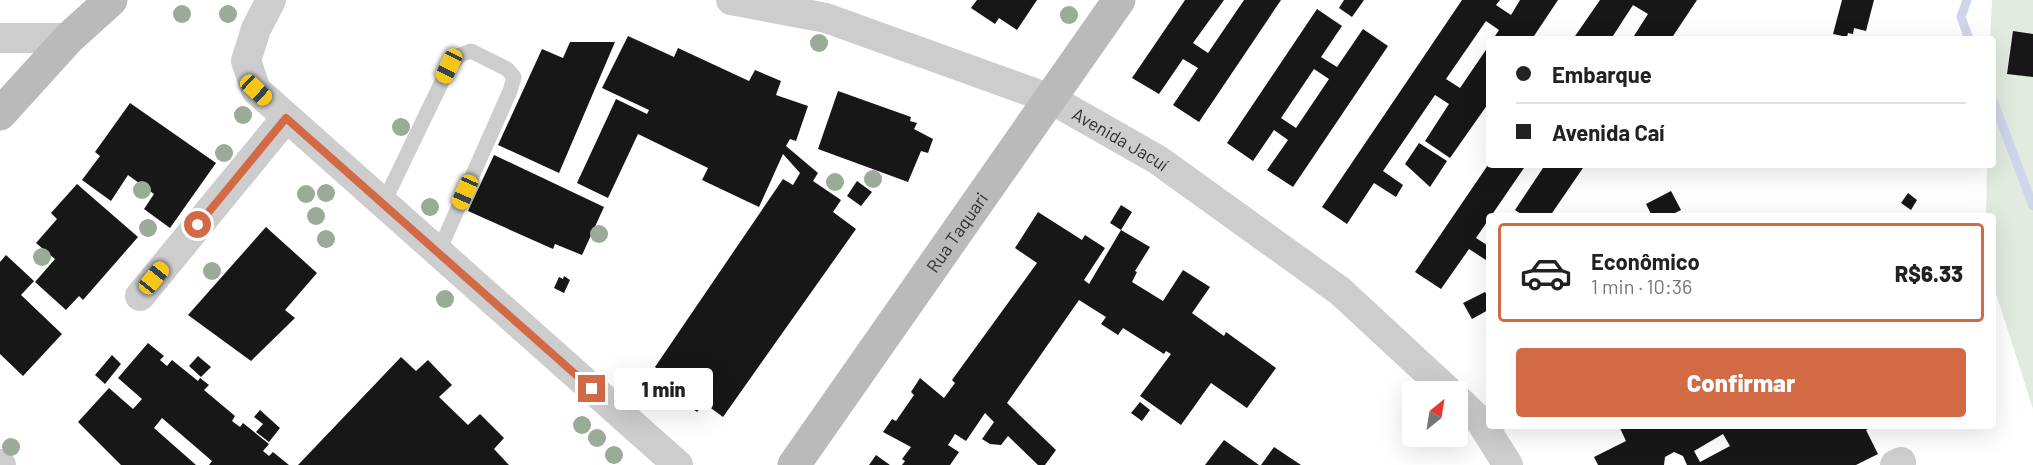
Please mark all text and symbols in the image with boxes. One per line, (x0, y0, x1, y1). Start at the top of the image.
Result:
car (433, 46, 465, 86)
text: Embarque (1552, 61, 1652, 87)
car (237, 71, 275, 109)
street label: Avenida Jacuí (1068, 102, 1173, 175)
text: Avenida Caí (1552, 119, 1665, 145)
car (449, 172, 481, 212)
street label: Rua Taquari (921, 188, 992, 276)
route start (184, 211, 211, 238)
icon: car (1519, 246, 1573, 300)
text: Econômico (1591, 248, 1700, 274)
car (136, 258, 172, 298)
text: R$6.33 (1895, 260, 1963, 286)
text: 1 min · 10:36 (1591, 274, 1692, 298)
button: Confirmar (1516, 348, 1966, 417)
callout: 1 min (613, 368, 712, 410)
route end (578, 375, 605, 402)
text: 1 min (642, 377, 685, 401)
north arrow (1402, 381, 1468, 447)
map controls (1402, 381, 1468, 447)

